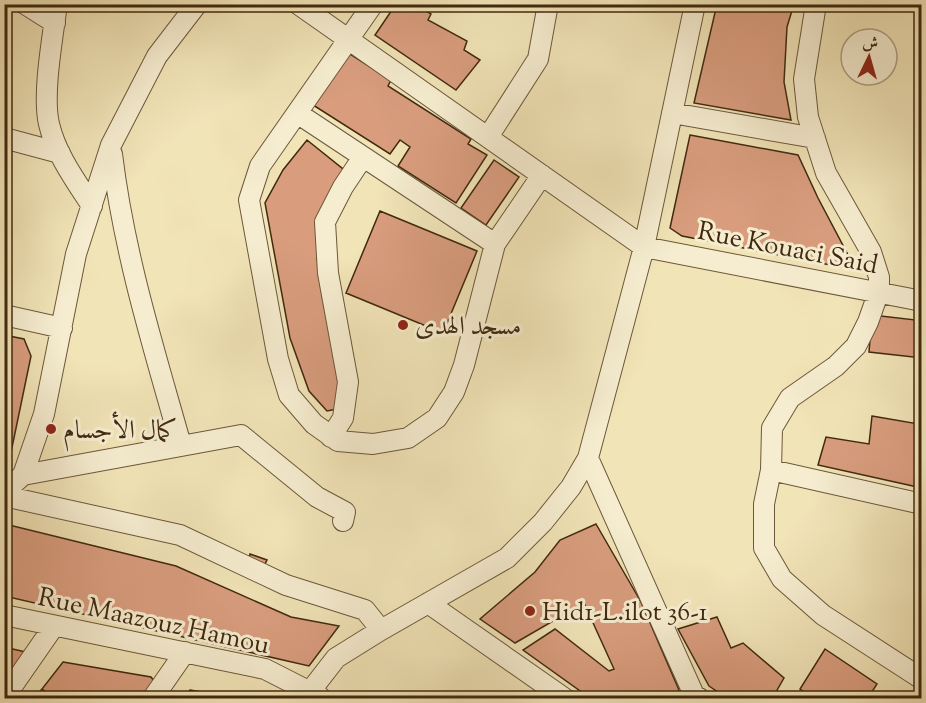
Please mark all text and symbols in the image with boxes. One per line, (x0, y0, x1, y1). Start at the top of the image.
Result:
north arrow (839, 27, 899, 87)
text: ش (861, 32, 879, 57)
street label: Rue Kouaci Said (694, 214, 881, 285)
place label: مسجد الهدى (415, 309, 521, 346)
marker: مسجد الهدى (396, 318, 410, 332)
place label: كمال الأجسام (63, 411, 177, 452)
marker: كمال الأجسام (44, 422, 58, 436)
street label: Rue Maazouz Hamou (34, 580, 273, 665)
place label: Hid1-L.ilot 36-1 (542, 595, 708, 632)
marker: Hid1-L.ilot 36-1 (523, 604, 537, 618)

